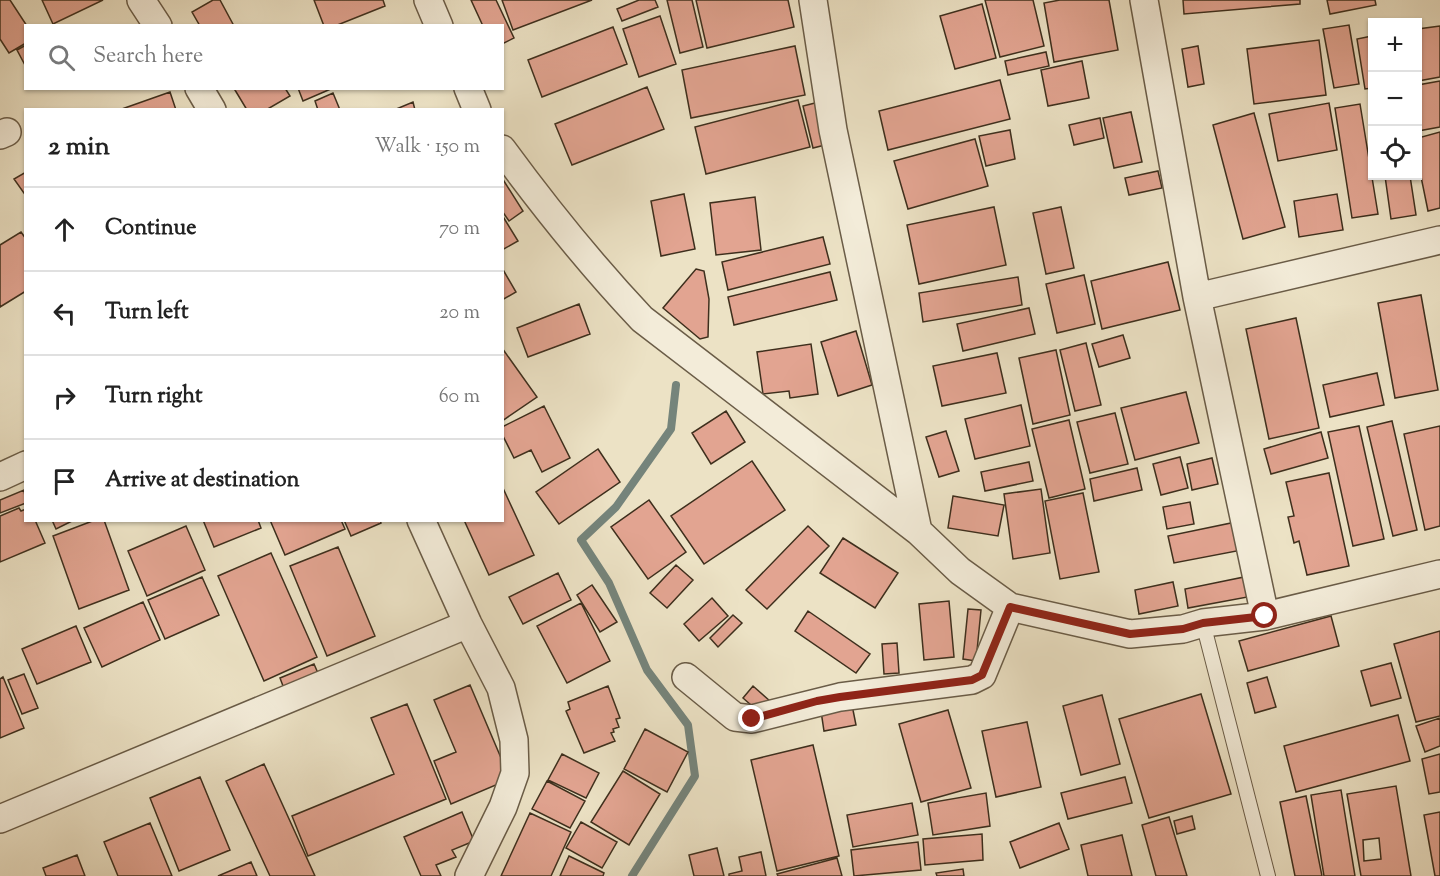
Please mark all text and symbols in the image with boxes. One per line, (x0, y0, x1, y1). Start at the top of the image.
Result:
map controls (1368, 18, 1422, 180)
button: + (1368, 18, 1422, 72)
search box (24, 24, 504, 90)
icon: search (45, 41, 78, 74)
text: Search here (93, 41, 203, 73)
button: − (1368, 72, 1422, 126)
button: locate (1368, 126, 1422, 180)
text: 2 min (48, 129, 110, 166)
text: Walk · 150 m (374, 133, 480, 162)
icon: ahead (48, 213, 81, 246)
text: Continue (105, 213, 196, 245)
text: 70 m (439, 215, 480, 244)
icon: left (48, 297, 81, 330)
text: Turn left (105, 297, 188, 329)
text: 20 m (439, 299, 480, 328)
icon: right (48, 381, 81, 414)
text: Turn right (105, 381, 202, 413)
text: 60 m (439, 383, 480, 412)
icon: arrive (48, 465, 81, 498)
text: Arrive at destination (105, 465, 300, 497)
route start (1251, 602, 1277, 628)
route end (738, 705, 764, 731)

